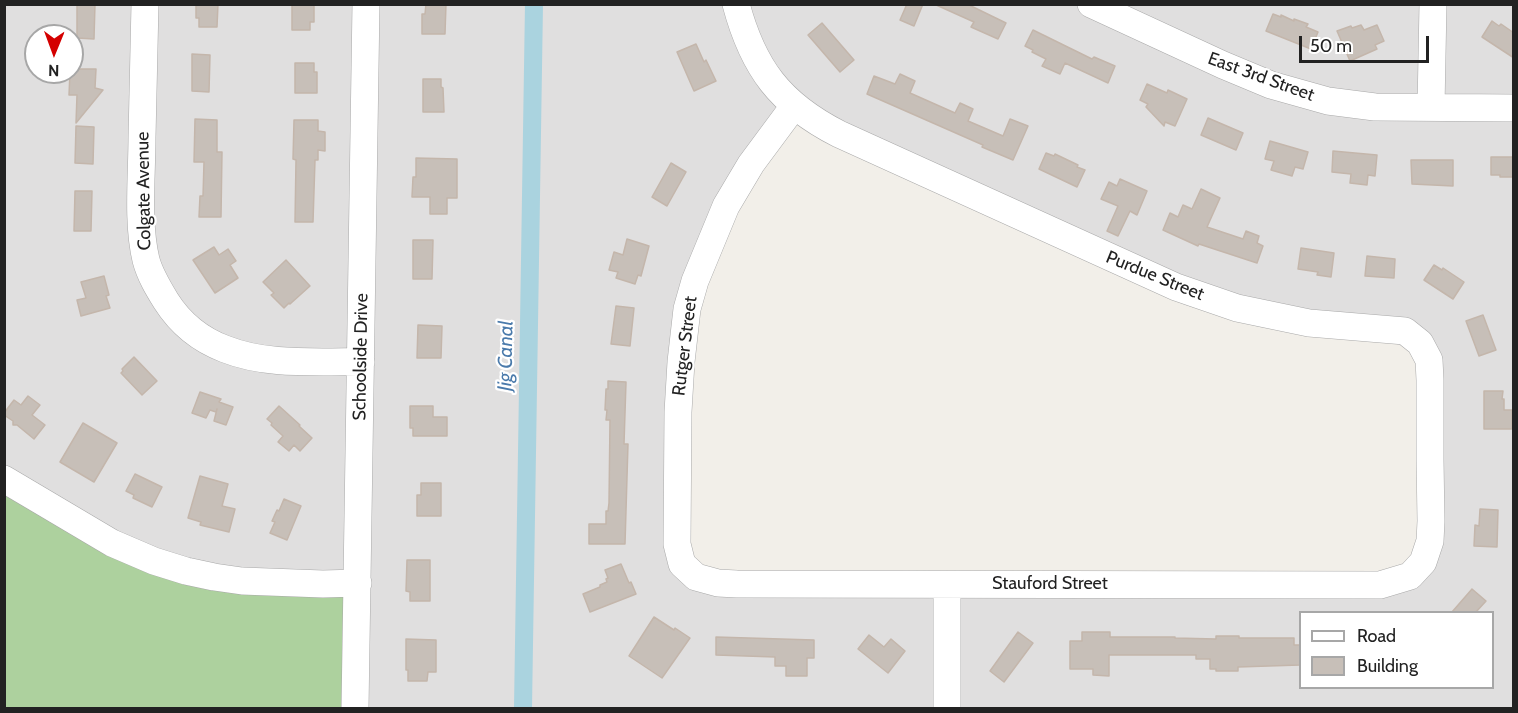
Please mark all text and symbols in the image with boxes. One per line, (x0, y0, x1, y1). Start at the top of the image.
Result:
north arrow (24, 24, 84, 84)
scale bar (1302, 24, 1432, 62)
text: 50 m (1310, 35, 1352, 57)
street label: East 3rd Street (1205, 48, 1317, 106)
text: N (48, 61, 60, 80)
street label: Colgate Avenue (132, 131, 156, 251)
street label: Purdue Street (1103, 247, 1207, 305)
street label: Schoolside Drive (349, 293, 373, 421)
street label: Rutger Street (668, 295, 702, 397)
water label: Jig Canal (493, 321, 519, 391)
street label: Stauford Street (992, 573, 1108, 595)
legend (1299, 611, 1494, 689)
text: Road (1357, 625, 1396, 647)
text: Building (1357, 655, 1418, 677)

